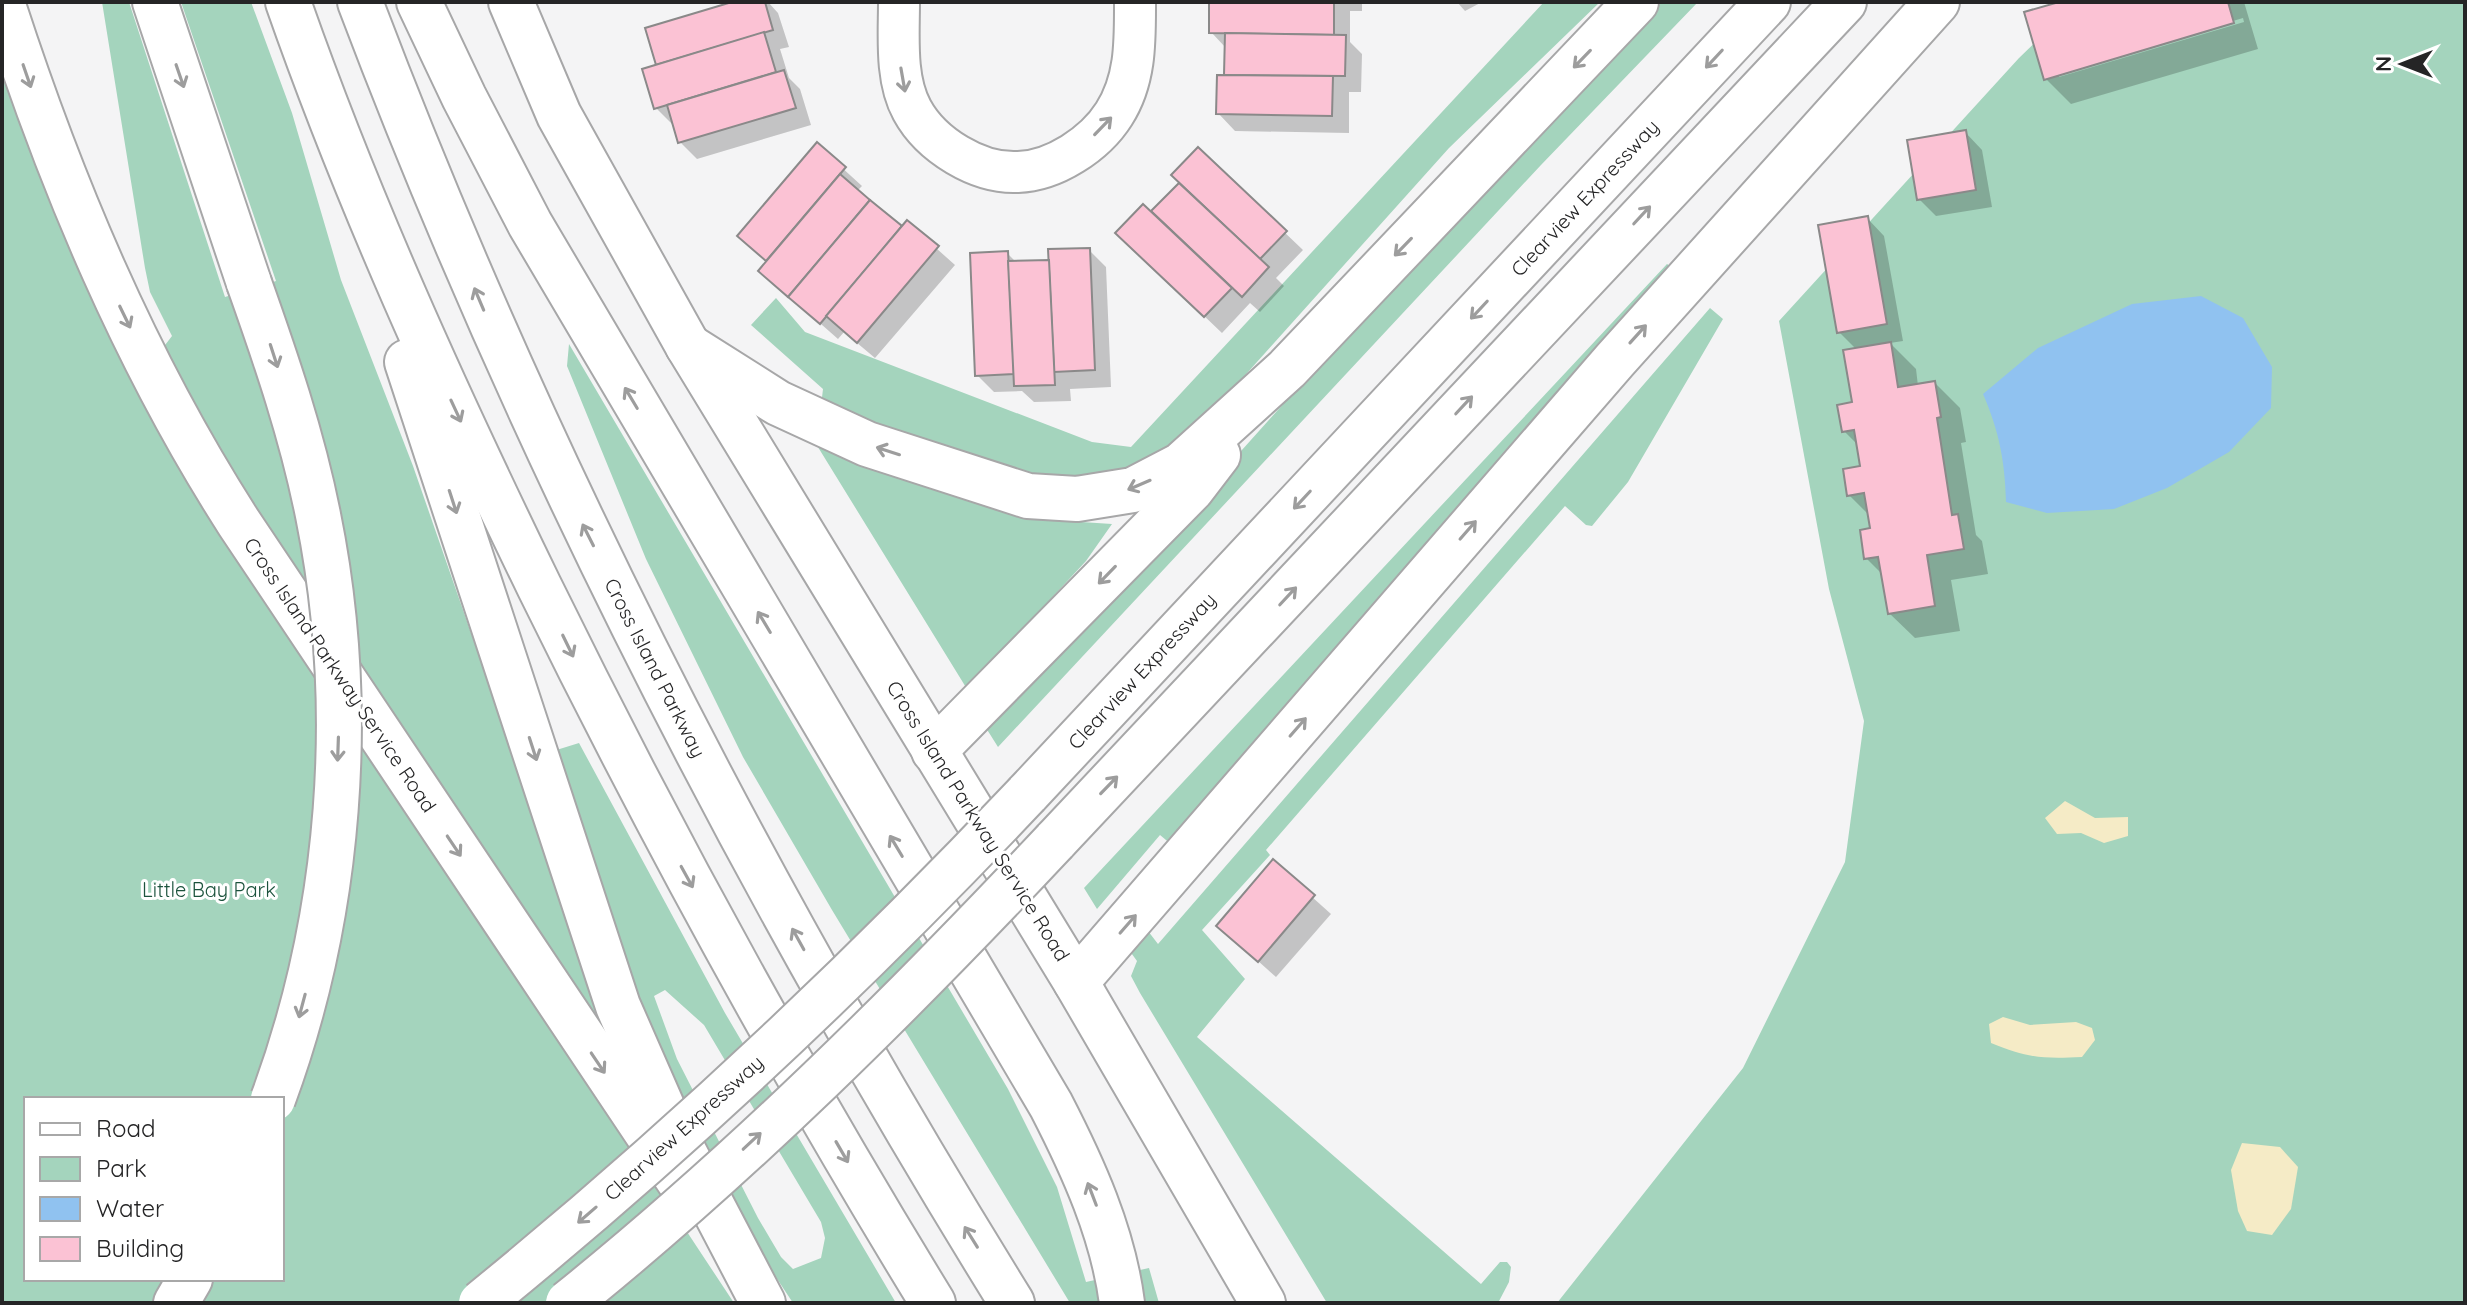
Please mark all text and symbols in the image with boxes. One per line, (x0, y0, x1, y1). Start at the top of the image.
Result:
north arrow (2363, 24, 2443, 104)
one-way arrow (1573, 48, 1592, 68)
one-way arrow (1705, 49, 1724, 69)
text: N (2369, 56, 2397, 72)
one-way arrow (21, 63, 35, 88)
one-way arrow (173, 63, 188, 88)
one-way arrow (897, 66, 912, 92)
street label: Clearview Expressway (1505, 114, 1664, 281)
one-way arrow (1094, 116, 1113, 136)
one-way arrow (1632, 205, 1651, 225)
one-way arrow (1393, 237, 1412, 257)
one-way arrow (471, 287, 486, 311)
one-way arrow (1470, 300, 1489, 320)
one-way arrow (117, 304, 133, 328)
one-way arrow (1629, 324, 1648, 344)
one-way arrow (267, 343, 282, 369)
one-way arrow (623, 387, 639, 410)
one-way arrow (1455, 395, 1474, 415)
one-way arrow (449, 399, 464, 423)
one-way arrow (875, 443, 901, 458)
one-way arrow (1127, 479, 1151, 494)
one-way arrow (446, 489, 461, 514)
one-way arrow (1292, 490, 1311, 510)
one-way arrow (1459, 521, 1477, 541)
one-way arrow (580, 523, 595, 547)
street label: Cross Island Parkway Service Road (239, 533, 442, 817)
one-way arrow (1097, 565, 1116, 585)
street label: Cross Island Parkway (599, 574, 711, 762)
one-way arrow (1278, 586, 1296, 606)
street label: Clearview Expressway (1062, 587, 1221, 754)
one-way arrow (756, 611, 772, 634)
one-way arrow (561, 633, 576, 657)
street label: Cross Island Parkway Service Road (881, 676, 1075, 966)
one-way arrow (1289, 717, 1307, 737)
one-way arrow (330, 735, 345, 762)
one-way arrow (527, 736, 542, 761)
one-way arrow (1099, 776, 1118, 795)
one-way arrow (445, 835, 462, 857)
one-way arrow (888, 835, 904, 858)
one-way arrow (679, 865, 695, 888)
park label: Little Bay Park (142, 877, 276, 902)
one-way arrow (1118, 914, 1136, 934)
one-way arrow (790, 928, 805, 952)
one-way arrow (293, 993, 308, 1019)
street label: Clearview Expressway (599, 1050, 768, 1206)
one-way arrow (590, 1051, 606, 1073)
legend (24, 1097, 284, 1281)
text: Road (96, 1113, 156, 1143)
one-way arrow (742, 1132, 762, 1150)
one-way arrow (834, 1140, 850, 1163)
text: Park (96, 1153, 147, 1183)
one-way arrow (1084, 1182, 1098, 1207)
text: Water (96, 1193, 164, 1223)
one-way arrow (577, 1206, 597, 1224)
one-way arrow (963, 1226, 979, 1249)
text: Building (96, 1233, 184, 1263)

